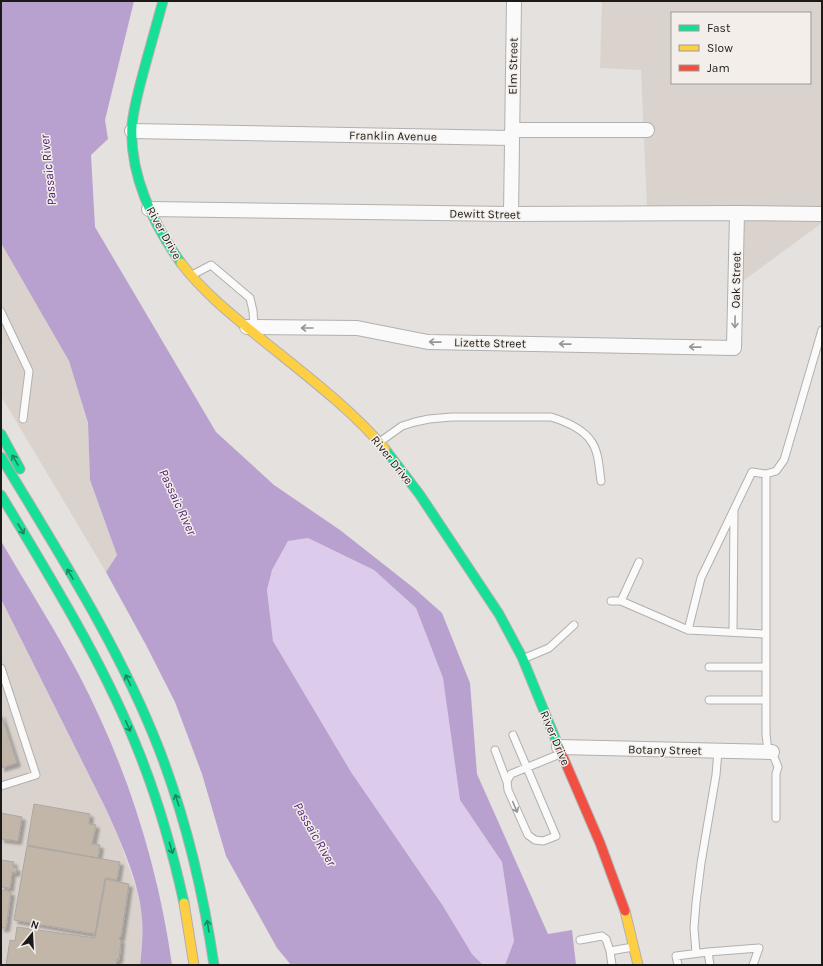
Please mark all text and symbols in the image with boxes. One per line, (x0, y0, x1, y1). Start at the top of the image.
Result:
legend (671, 12, 811, 84)
text: Fast (707, 21, 731, 35)
street label: Elm Street (506, 37, 521, 95)
text: Slow (707, 41, 733, 55)
text: Jam (707, 61, 730, 75)
street label: Franklin Avenue (349, 128, 437, 144)
water label: Passaic River (37, 133, 59, 206)
street label: River Drive (144, 204, 184, 262)
street label: Dewitt Street (449, 206, 521, 222)
street label: Oak Street (729, 251, 744, 309)
one-way arrow (731, 315, 739, 328)
one-way arrow (301, 324, 314, 332)
street label: Lizette Street (454, 335, 527, 351)
one-way arrow (429, 338, 442, 346)
one-way arrow (559, 340, 572, 348)
one-way arrow (689, 343, 702, 351)
street label: River Drive (368, 433, 416, 487)
one-way arrow (11, 455, 19, 466)
water label: Passaic River (156, 467, 200, 538)
one-way arrow (17, 523, 25, 535)
one-way arrow (65, 568, 73, 580)
one-way arrow (124, 674, 131, 686)
street label: River Drive (537, 708, 573, 768)
one-way arrow (125, 719, 132, 731)
street label: Botany Street (628, 742, 702, 758)
one-way arrow (173, 794, 180, 807)
water label: Passaic River (291, 799, 340, 869)
one-way arrow (512, 800, 519, 812)
one-way arrow (168, 841, 175, 854)
north arrow (12, 914, 52, 954)
text: N (29, 918, 41, 932)
one-way arrow (204, 920, 212, 933)

